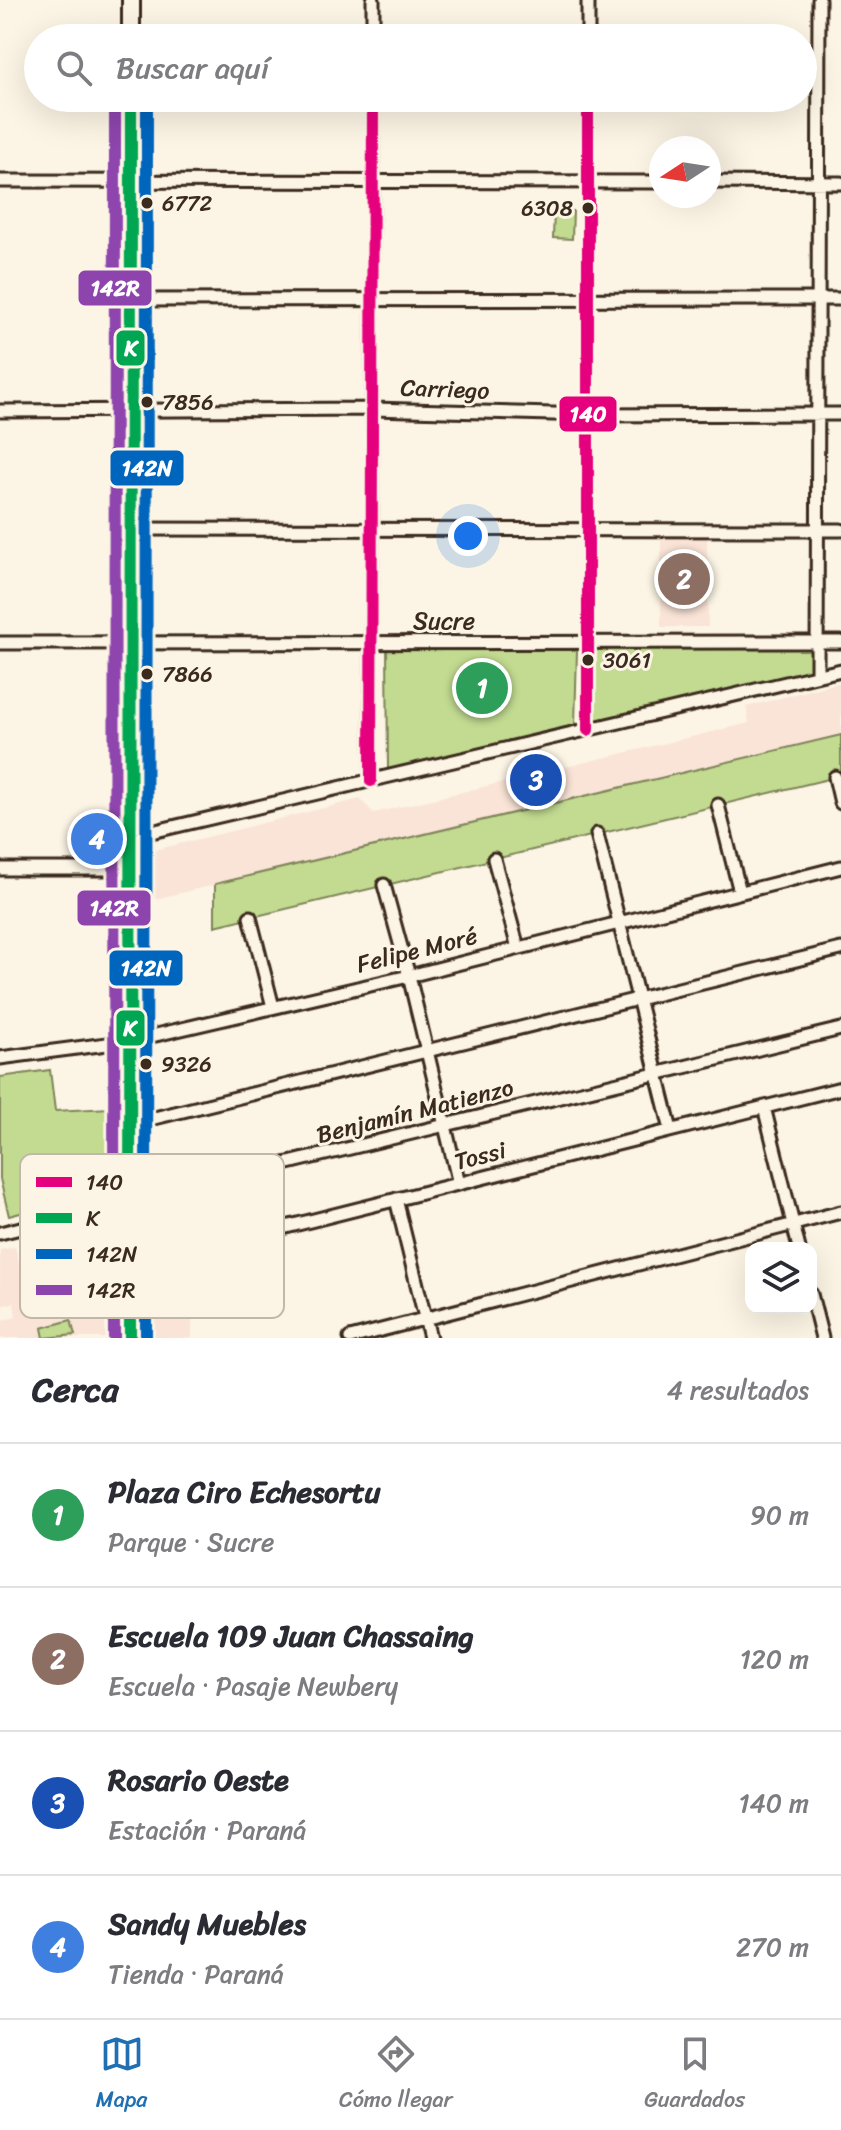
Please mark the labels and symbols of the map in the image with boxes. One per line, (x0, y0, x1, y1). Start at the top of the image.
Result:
north arrow (649, 136, 721, 208)
place label: 6772 (162, 184, 213, 223)
place label: 6308 (521, 189, 573, 228)
marker: 6772 (139, 195, 155, 211)
marker: 6308 (580, 200, 596, 216)
line badge: 142R (77, 269, 153, 307)
text: 142R (90, 269, 140, 308)
line badge: K (115, 329, 146, 367)
text: K (123, 329, 139, 368)
street label: Carriego (400, 366, 490, 412)
place label: 7856 (162, 383, 214, 422)
marker: 7856 (139, 394, 155, 410)
line badge: 140 (558, 395, 618, 433)
text: 140 (569, 395, 607, 434)
line badge: 142N (109, 449, 185, 487)
text: 142N (121, 449, 173, 488)
your location (448, 516, 488, 556)
pin: 2 (658, 549, 710, 609)
street label: Sucre (413, 600, 475, 642)
place label: 3061 (603, 641, 651, 680)
marker: 3061 (580, 652, 596, 668)
place label: 7866 (162, 655, 213, 694)
pin: 1 (456, 658, 508, 718)
marker: 7866 (139, 666, 155, 682)
pin: 3 (510, 750, 562, 810)
pin: 4 (71, 809, 123, 869)
line badge: 142R (76, 889, 152, 927)
text: 142R (89, 889, 139, 928)
street label: Felipe Moré (352, 915, 482, 985)
line badge: 142N (108, 949, 184, 987)
text: 142N (120, 949, 172, 988)
line badge: K (115, 1009, 146, 1047)
text: K (122, 1009, 138, 1048)
place label: 9326 (161, 1045, 212, 1084)
marker: 9326 (138, 1056, 154, 1072)
street label: Benjamín Matienzo (312, 1066, 518, 1156)
street label: Tossi (450, 1129, 512, 1183)
legend (20, 1154, 284, 1318)
text: 140 (86, 1163, 123, 1202)
text: K (86, 1199, 101, 1238)
text: 142N (86, 1235, 137, 1274)
text: 142R (86, 1271, 135, 1310)

